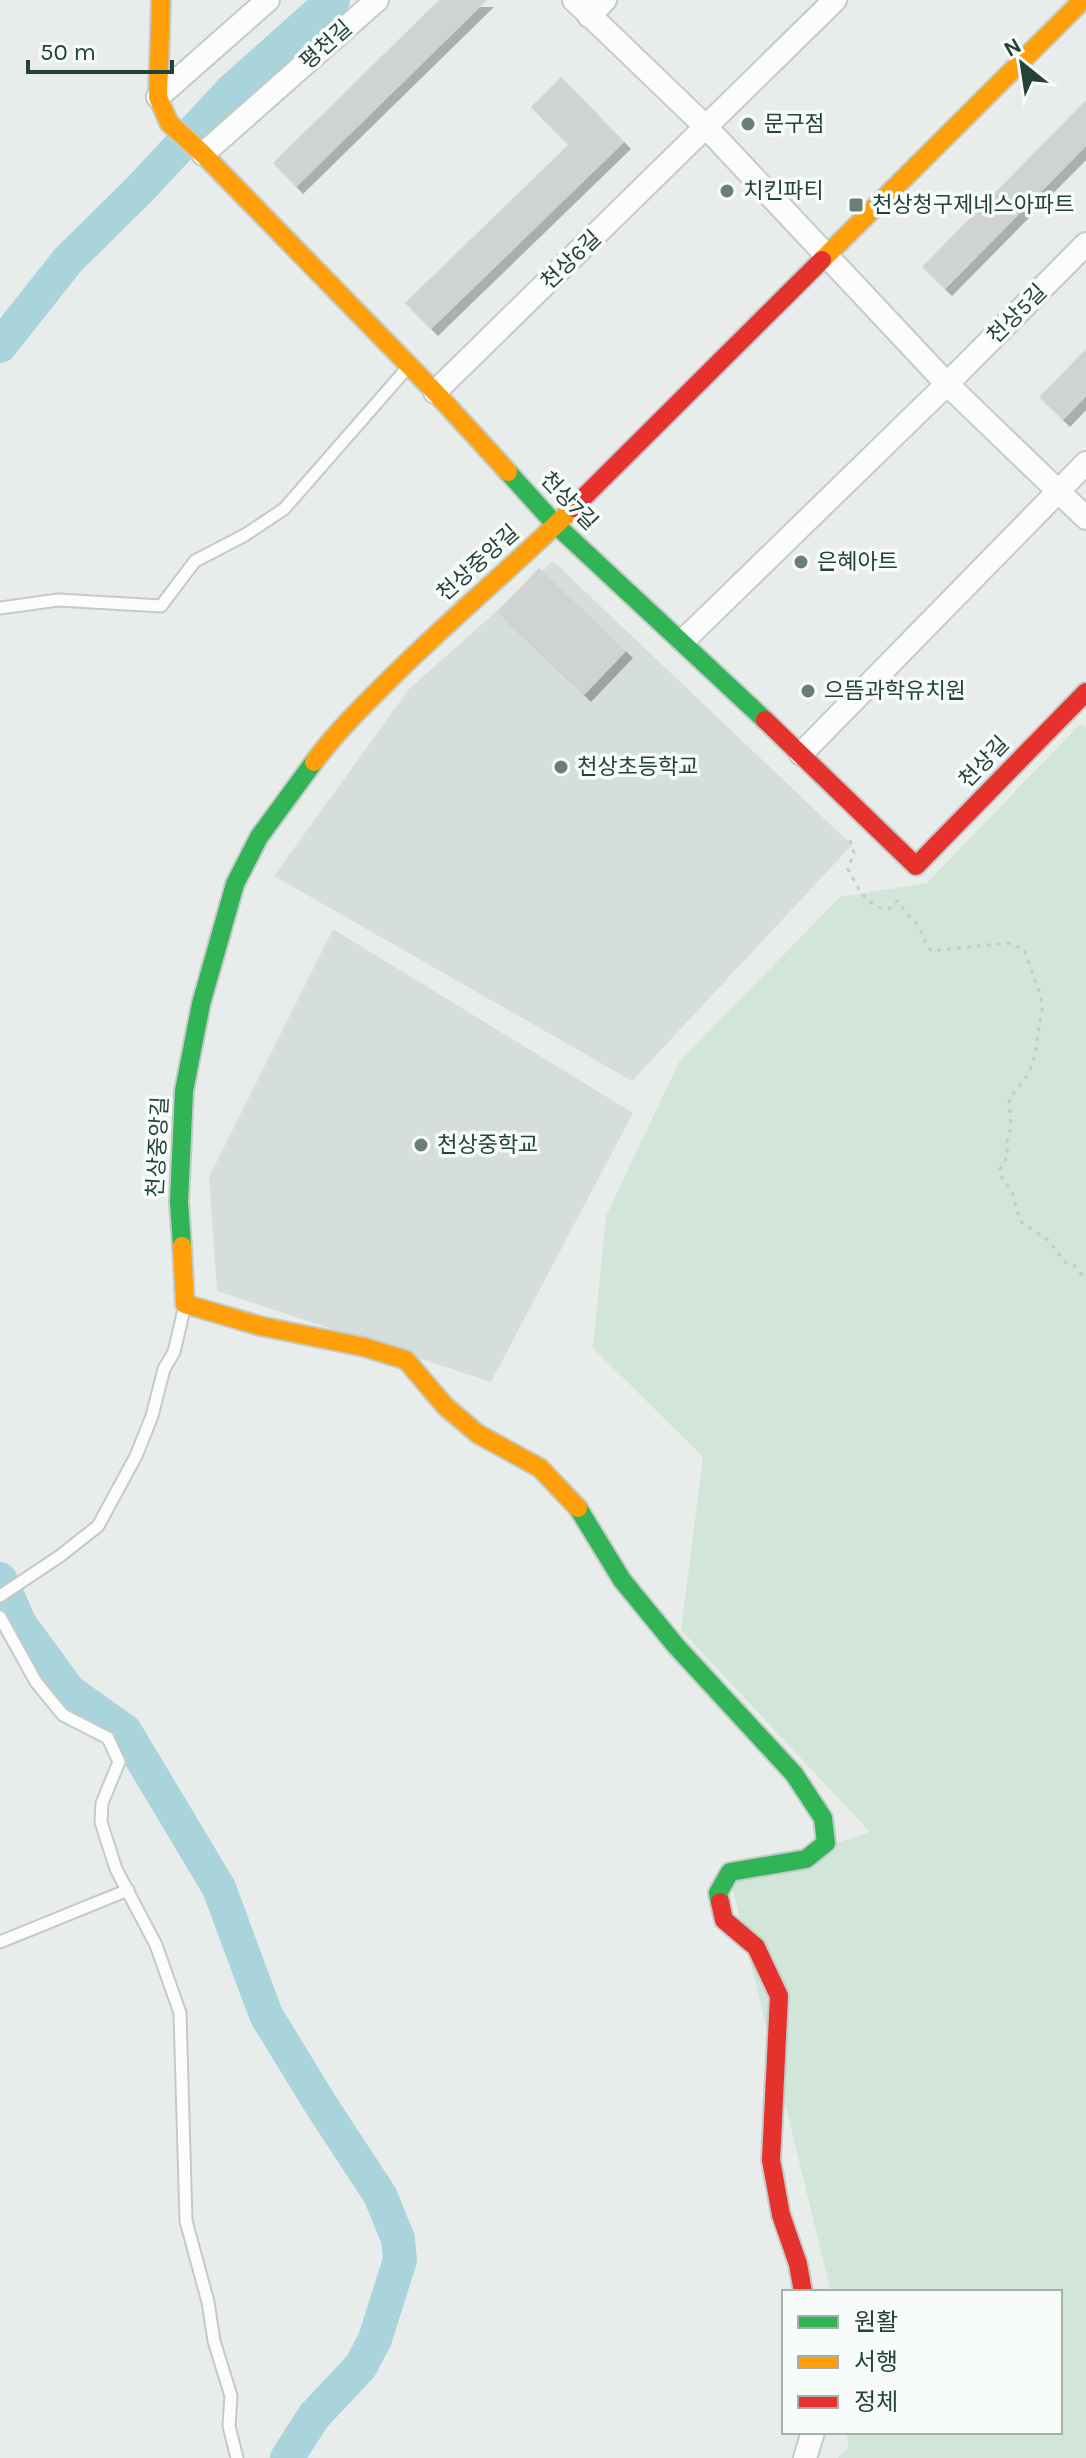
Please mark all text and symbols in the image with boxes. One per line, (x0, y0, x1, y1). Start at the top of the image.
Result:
street label: 평천길 (295, 15, 357, 75)
scale bar (28, 24, 172, 74)
north arrow (982, 24, 1062, 104)
text: N (999, 32, 1026, 63)
text: 50 m (40, 38, 96, 66)
place label: 문구점 (764, 111, 825, 137)
marker: 문구점 (739, 115, 757, 133)
place label: 치킨파티 (743, 178, 824, 204)
marker: 치킨파티 (718, 182, 736, 200)
place label: 천상청구제네스아파트 (872, 192, 1074, 218)
marker: 천상청구제네스아파트 (847, 196, 865, 214)
street label: 천상6길 (536, 225, 606, 295)
street label: 천상5길 (982, 279, 1052, 349)
street label: 천상7길 (535, 466, 603, 536)
street label: 천상중앙길 (432, 519, 524, 607)
place label: 은혜아트 (817, 549, 898, 575)
marker: 은혜아트 (792, 553, 810, 571)
place label: 으뜸과학유치원 (824, 678, 966, 704)
marker: 으뜸과학유치원 (799, 682, 817, 700)
street label: 천상길 (954, 731, 1014, 793)
place label: 천상초등학교 (577, 754, 698, 780)
marker: 천상초등학교 (552, 758, 570, 776)
street label: 천상중앙길 (142, 1096, 174, 1198)
place label: 천상중학교 (437, 1132, 538, 1158)
marker: 천상중학교 (412, 1136, 430, 1154)
legend (782, 2290, 1062, 2434)
text: 원활 (854, 2308, 898, 2336)
text: 서행 (854, 2348, 898, 2376)
text: 정체 (854, 2388, 898, 2416)

